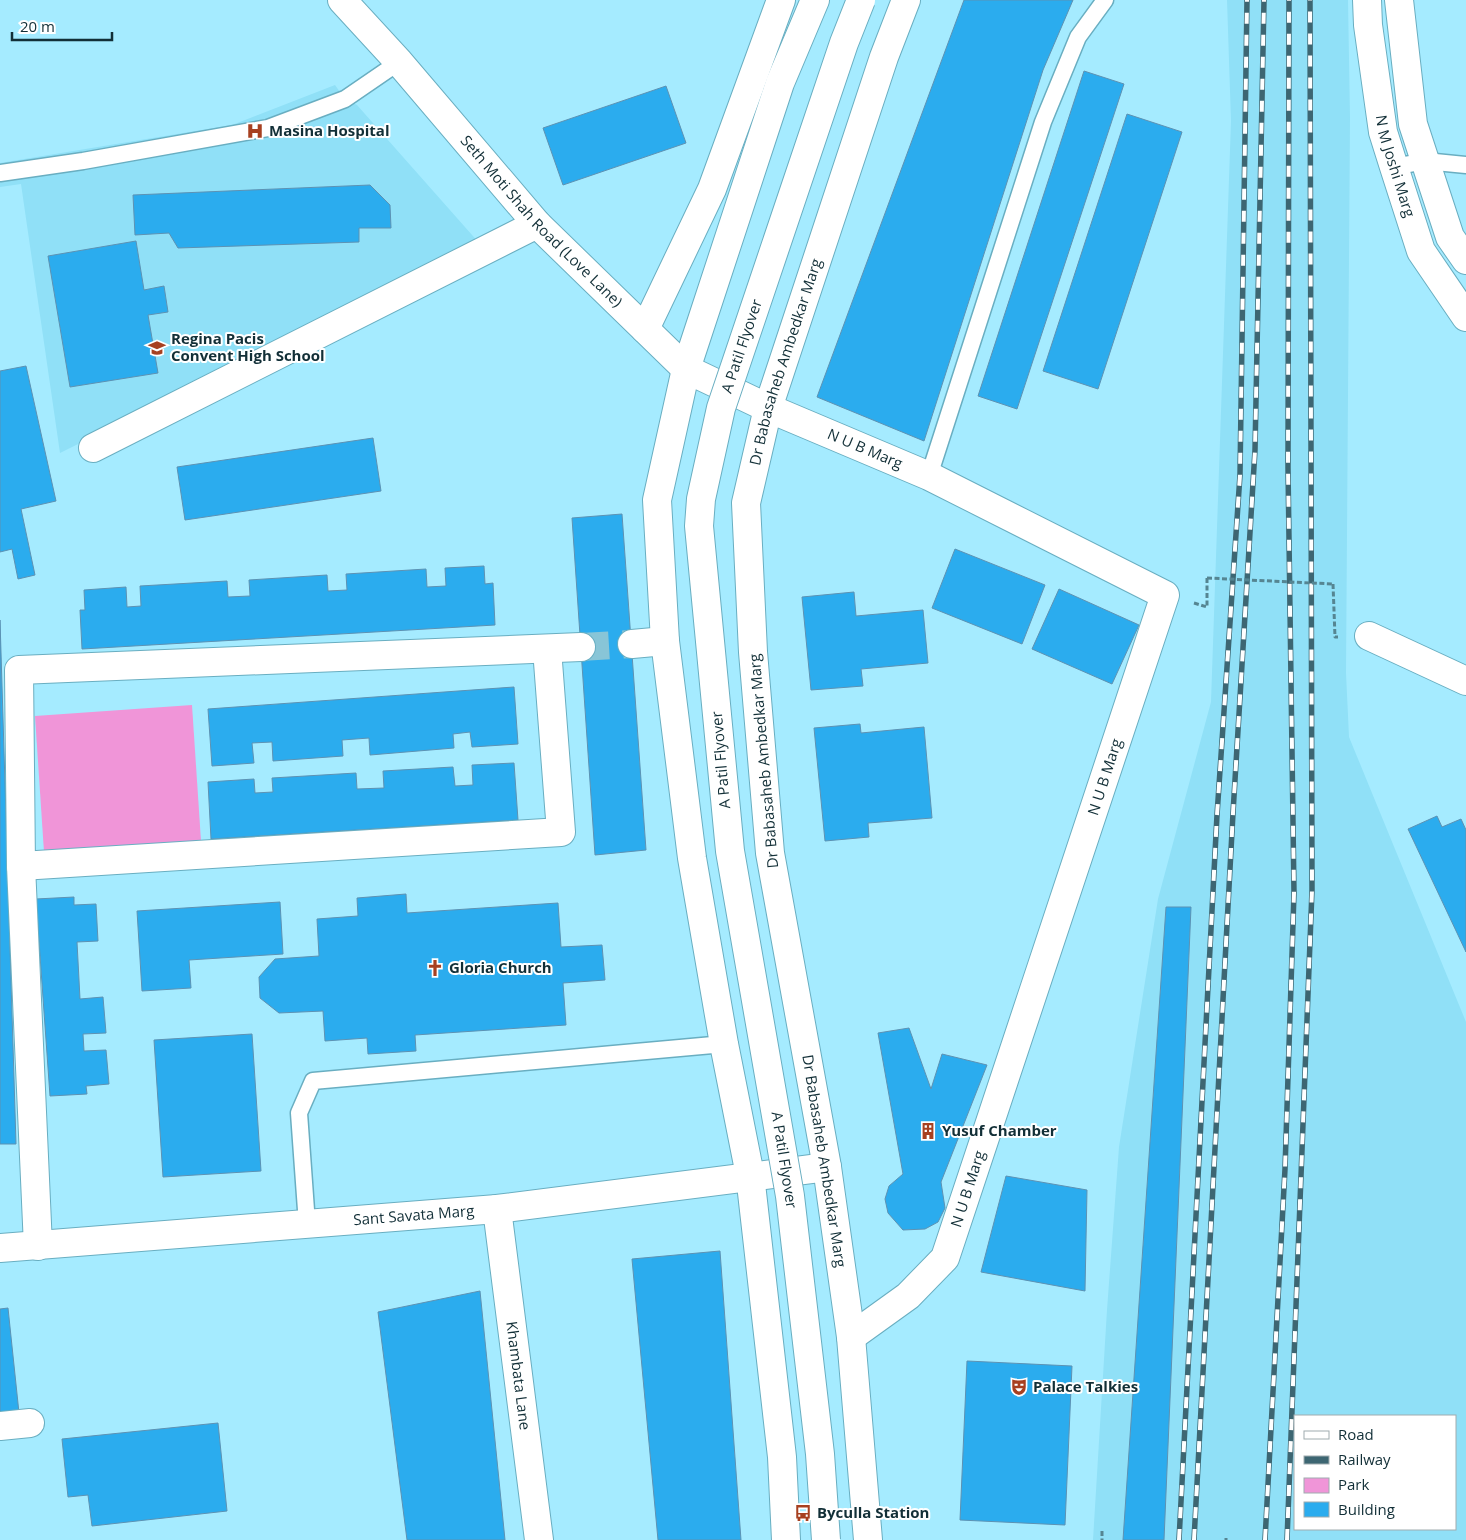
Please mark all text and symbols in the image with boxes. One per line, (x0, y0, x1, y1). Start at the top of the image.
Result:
scale bar (12, 10, 112, 42)
text: 20 m (20, 16, 55, 36)
street label: N M Joshi Marg (1372, 114, 1420, 219)
place label: Masina Hospital (269, 120, 390, 140)
hospital icon: Masina Hospital (245, 121, 265, 141)
street label: Seth Moti Shah Road (Love Lane) (457, 131, 627, 311)
street label: Dr Babasaheb Ambedkar Marg (744, 256, 826, 467)
street label: A Patil Flyover (716, 296, 766, 395)
place label: Regina Pacis Convent High School (171, 328, 325, 365)
school or university icon: Regina Pacis Convent High School (147, 338, 167, 358)
street label: N U B Marg (825, 423, 906, 473)
street label: Dr Babasaheb Ambedkar Marg (744, 653, 782, 869)
street label: A Patil Flyover (706, 711, 734, 810)
street label: N U B Marg (1082, 736, 1126, 818)
place label: Gloria Church (449, 957, 552, 977)
church icon: Gloria Church (425, 958, 445, 978)
street label: Dr Babasaheb Ambedkar Marg (798, 1053, 852, 1269)
street label: A Patil Flyover (767, 1110, 803, 1210)
place label: Yusuf Chamber (942, 1120, 1057, 1140)
building icon: Yusuf Chamber (918, 1121, 938, 1141)
street label: N U B Marg (945, 1148, 989, 1230)
street label: Sant Savata Marg (352, 1200, 475, 1229)
street label: Khambata Lane (502, 1320, 536, 1431)
place label: Palace Talkies (1033, 1376, 1138, 1396)
theatre icon: Palace Talkies (1009, 1377, 1029, 1397)
legend (1294, 1415, 1456, 1530)
text: Road (1338, 1424, 1374, 1444)
text: Railway (1338, 1449, 1391, 1469)
text: Park (1338, 1474, 1369, 1494)
text: Building (1338, 1499, 1395, 1519)
place label: Byculla Station (817, 1502, 929, 1522)
bus stop icon: Byculla Station (793, 1503, 813, 1523)

